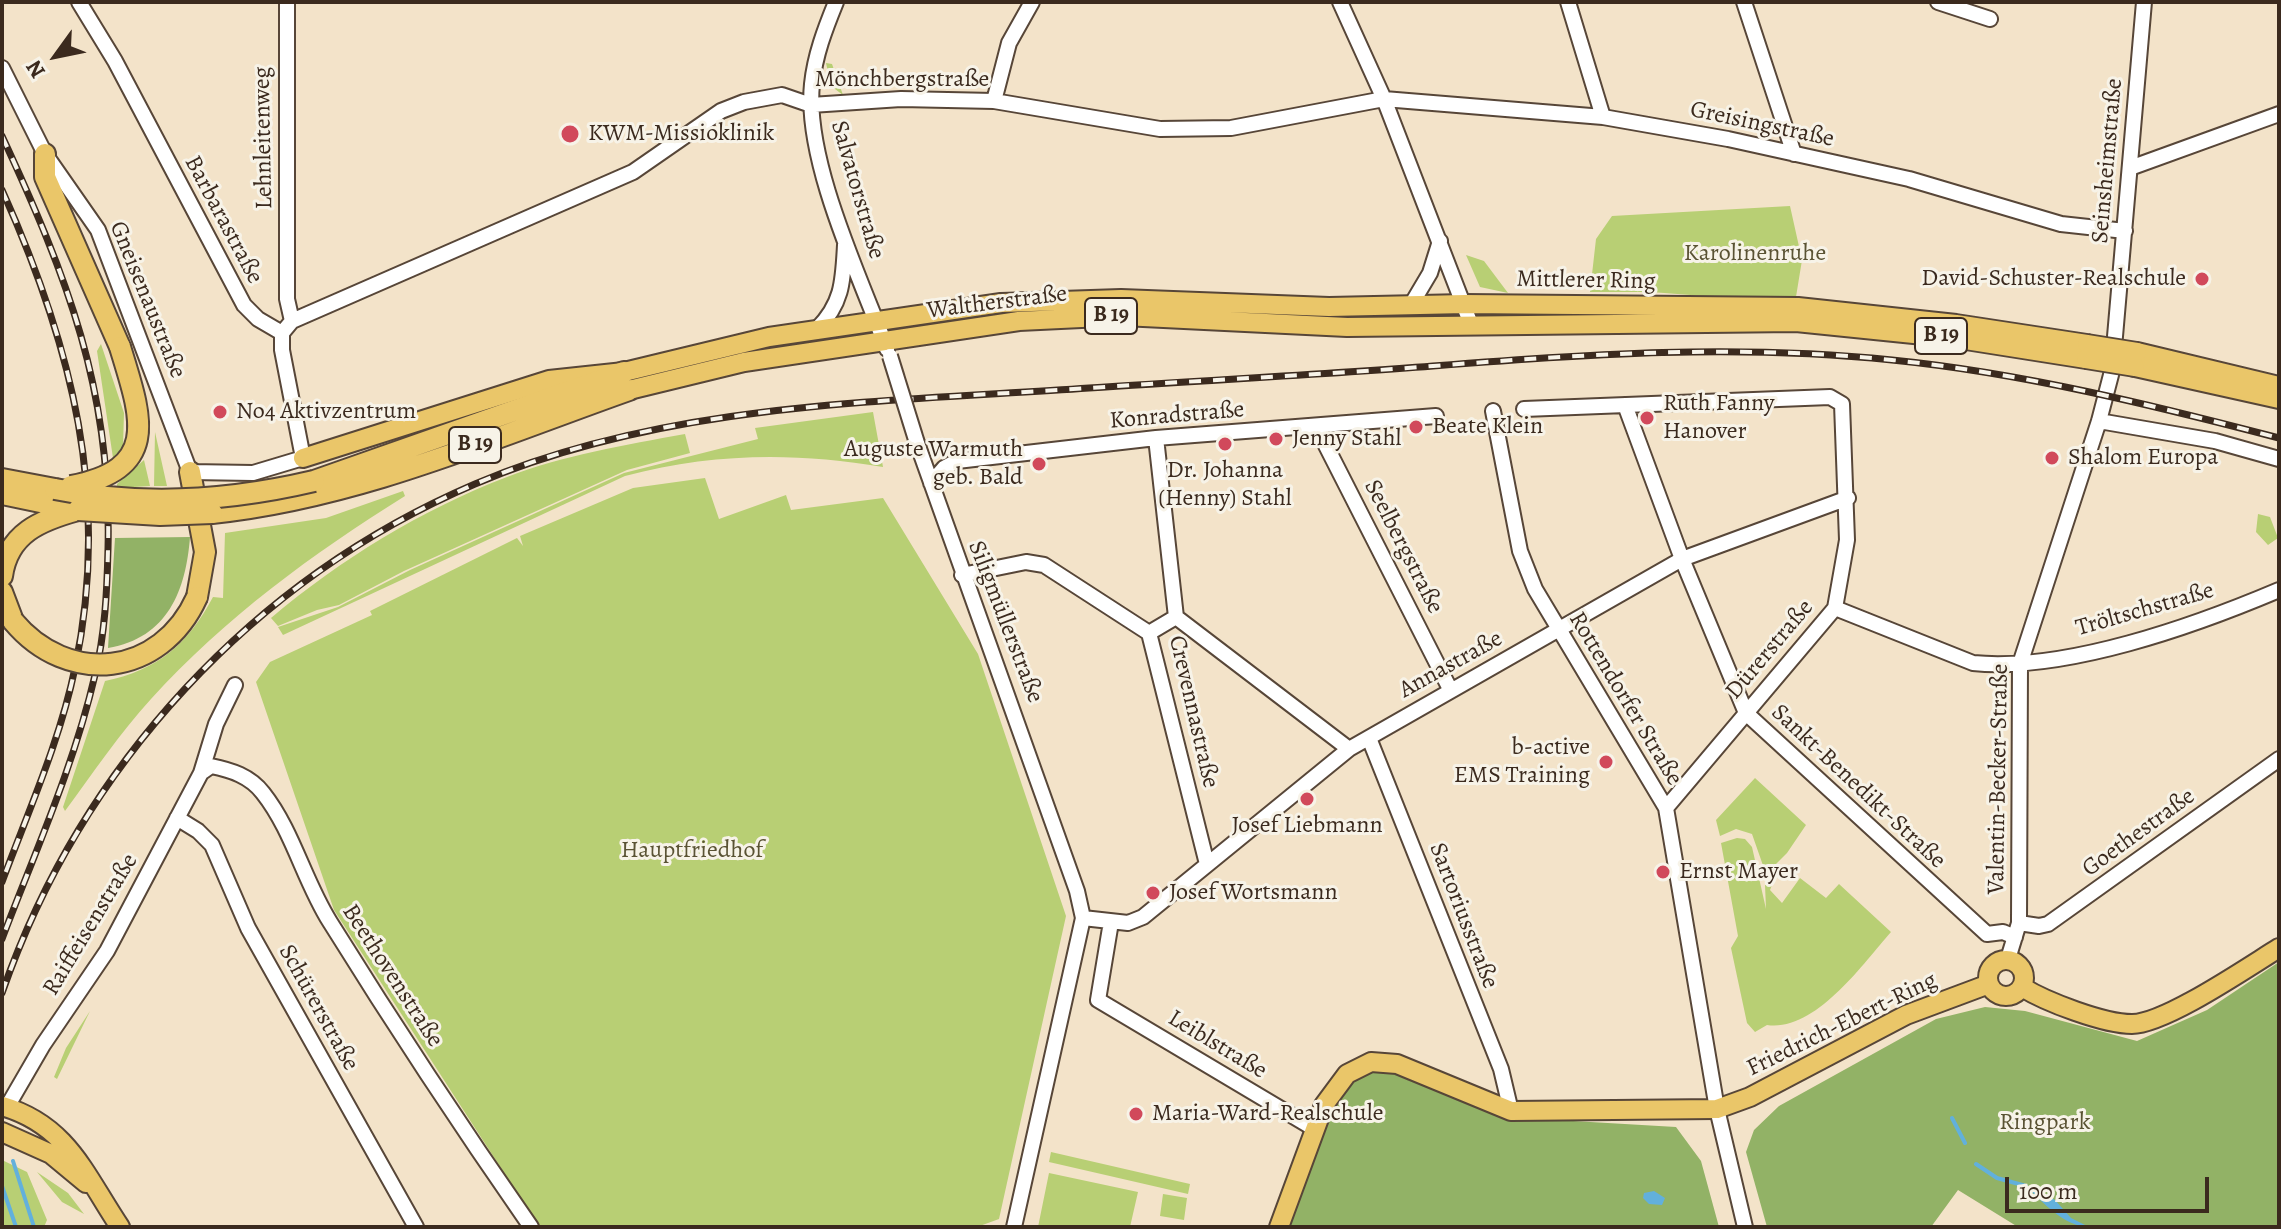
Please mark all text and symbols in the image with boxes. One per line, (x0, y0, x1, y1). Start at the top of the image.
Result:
north arrow (16, 16, 96, 96)
text: N (19, 54, 53, 84)
street label: Lehnleitenweg (248, 66, 280, 210)
street label: Mönchbergstraße (815, 66, 989, 94)
street label: Seinsheimstraße (2086, 77, 2130, 245)
street label: Greisingstraße (1687, 96, 1837, 154)
street label: Salvatorstraße (824, 118, 890, 262)
place label: KWM-Missioklinik (588, 120, 774, 148)
marker: KWM-Missioklinik (559, 123, 581, 145)
street label: Barbarastraße (177, 151, 269, 289)
street label: Gneisenaustraße (102, 217, 192, 383)
park label: Karolinenruhe (1684, 240, 1826, 268)
street label: Mittlerer Ring (1516, 265, 1656, 297)
place label: David-Schuster-Realschule (1921, 265, 2186, 293)
marker: David-Schuster-Realschule (2193, 270, 2211, 288)
street label: Waltherstraße (925, 280, 1069, 326)
road number: B 19 (1085, 298, 1137, 334)
road number: B 19 (1915, 318, 1967, 354)
place label: Ruth Fanny Hanover (1663, 390, 1774, 446)
street label: Konradstraße (1108, 396, 1246, 436)
place label: No4 Aktivzentrum (236, 398, 416, 426)
marker: No4 Aktivzentrum (211, 403, 229, 421)
marker: Ruth Fanny Hanover (1638, 409, 1656, 427)
place label: Beate Klein (1432, 413, 1543, 441)
marker: Beate Klein (1407, 418, 1425, 436)
place label: Jenny Stahl (1292, 425, 1401, 453)
road number: B 19 (449, 427, 501, 463)
marker: Jenny Stahl (1267, 430, 1285, 448)
marker: Dr. Johanna (Henny) Stahl (1216, 435, 1234, 453)
place label: Auguste Warmuth geb. Bald (844, 436, 1023, 492)
place label: Shalom Europa (2068, 444, 2218, 472)
marker: Shalom Europa (2043, 449, 2061, 467)
marker: Auguste Warmuth geb. Bald (1030, 455, 1048, 473)
place label: Dr. Johanna (Henny) Stahl (1158, 457, 1292, 513)
street label: Seelbergstraße (1357, 475, 1449, 619)
street label: Siligmüllerstraße (961, 537, 1049, 707)
street label: Tröltschstraße (2073, 577, 2217, 643)
street label: Dürerstraße (1720, 594, 1820, 706)
street label: Rottendorfer Straße (1562, 607, 1688, 791)
street label: Annastraße (1394, 625, 1508, 705)
street label: Crevennastraße (1161, 633, 1225, 791)
street label: Valentin-Becker-Straße (1983, 663, 2015, 895)
street label: Sankt-Benedikt-Straße (1765, 699, 1951, 875)
place label: b-active EMS Training (1454, 734, 1590, 790)
marker: b-active EMS Training (1597, 753, 1615, 771)
street label: Goethestraße (2077, 782, 2201, 884)
marker: Josef Liebmann (1298, 790, 1316, 808)
place label: Josef Liebmann (1231, 812, 1383, 840)
park label: Hauptfriedhof (621, 837, 763, 865)
street label: Sartoriusstraße (1422, 839, 1504, 993)
street label: Raiffeisenstraße (37, 849, 145, 1001)
place label: Ernst Mayer (1679, 858, 1798, 886)
marker: Ernst Mayer (1654, 863, 1672, 881)
place label: Josef Wortsmann (1169, 879, 1338, 907)
marker: Josef Wortsmann (1144, 884, 1162, 902)
street label: Beethovenstraße (335, 899, 449, 1053)
street label: Schürerstraße (272, 940, 364, 1076)
street label: Friedrich-Ebert-Ring (1742, 967, 1942, 1083)
street label: Leiblstraße (1162, 1004, 1272, 1086)
place label: Maria-Ward-Realschule (1152, 1100, 1383, 1128)
marker: Maria-Ward-Realschule (1127, 1105, 1145, 1123)
park label: Ringpark (1999, 1109, 2091, 1137)
scale bar (2009, 1161, 2213, 1211)
text: 100 m (2019, 1175, 2078, 1207)

